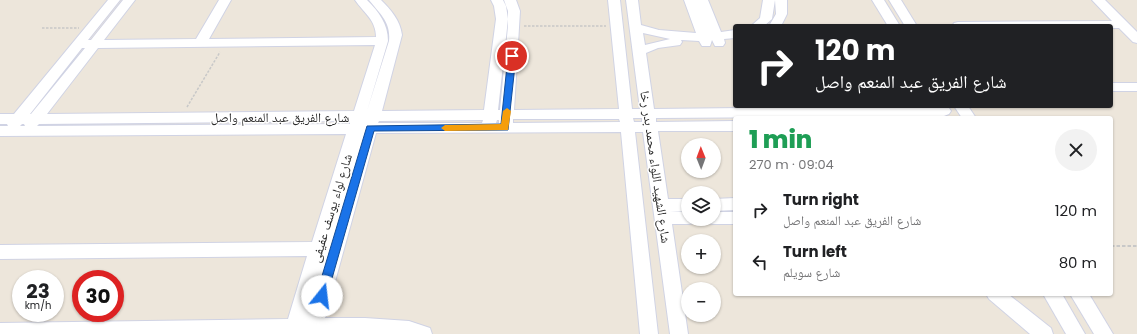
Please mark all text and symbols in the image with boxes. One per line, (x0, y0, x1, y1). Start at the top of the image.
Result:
text: 120 m (815, 31, 895, 70)
pin (495, 39, 529, 73)
icon: right (749, 40, 801, 92)
icon: arrive (501, 45, 523, 67)
text: شارع الفريق عبد المنعم واصل (815, 69, 1007, 94)
street label: شارع الشهيد اللواء محمد بدر رخا (635, 90, 676, 244)
street label: شارع الفريق عبد المنعم واصل (211, 108, 349, 127)
text: 1 min (749, 123, 812, 156)
button: close (1055, 129, 1097, 171)
north arrow (681, 138, 721, 178)
map controls (681, 138, 721, 322)
street label: شارع لواء يوسف عفيفى (306, 151, 357, 265)
text: 270 m · 09:04 (749, 155, 834, 174)
button: layers (681, 186, 721, 226)
text: Turn right (783, 189, 859, 210)
icon: right (749, 199, 771, 221)
text: 120 m (1055, 200, 1097, 221)
text: شارع الفريق عبد المنعم واصل (783, 211, 921, 230)
button: + (681, 234, 721, 274)
text: Turn left (783, 241, 847, 262)
icon: left (749, 251, 771, 273)
text: 80 m (1059, 252, 1097, 273)
text: شارع سويلم (783, 263, 840, 282)
speed limit sign: 30 (72, 270, 124, 322)
position arrow (301, 275, 343, 317)
text: 23 (26, 277, 50, 305)
button: − (681, 282, 721, 322)
text: km/h (25, 298, 51, 313)

